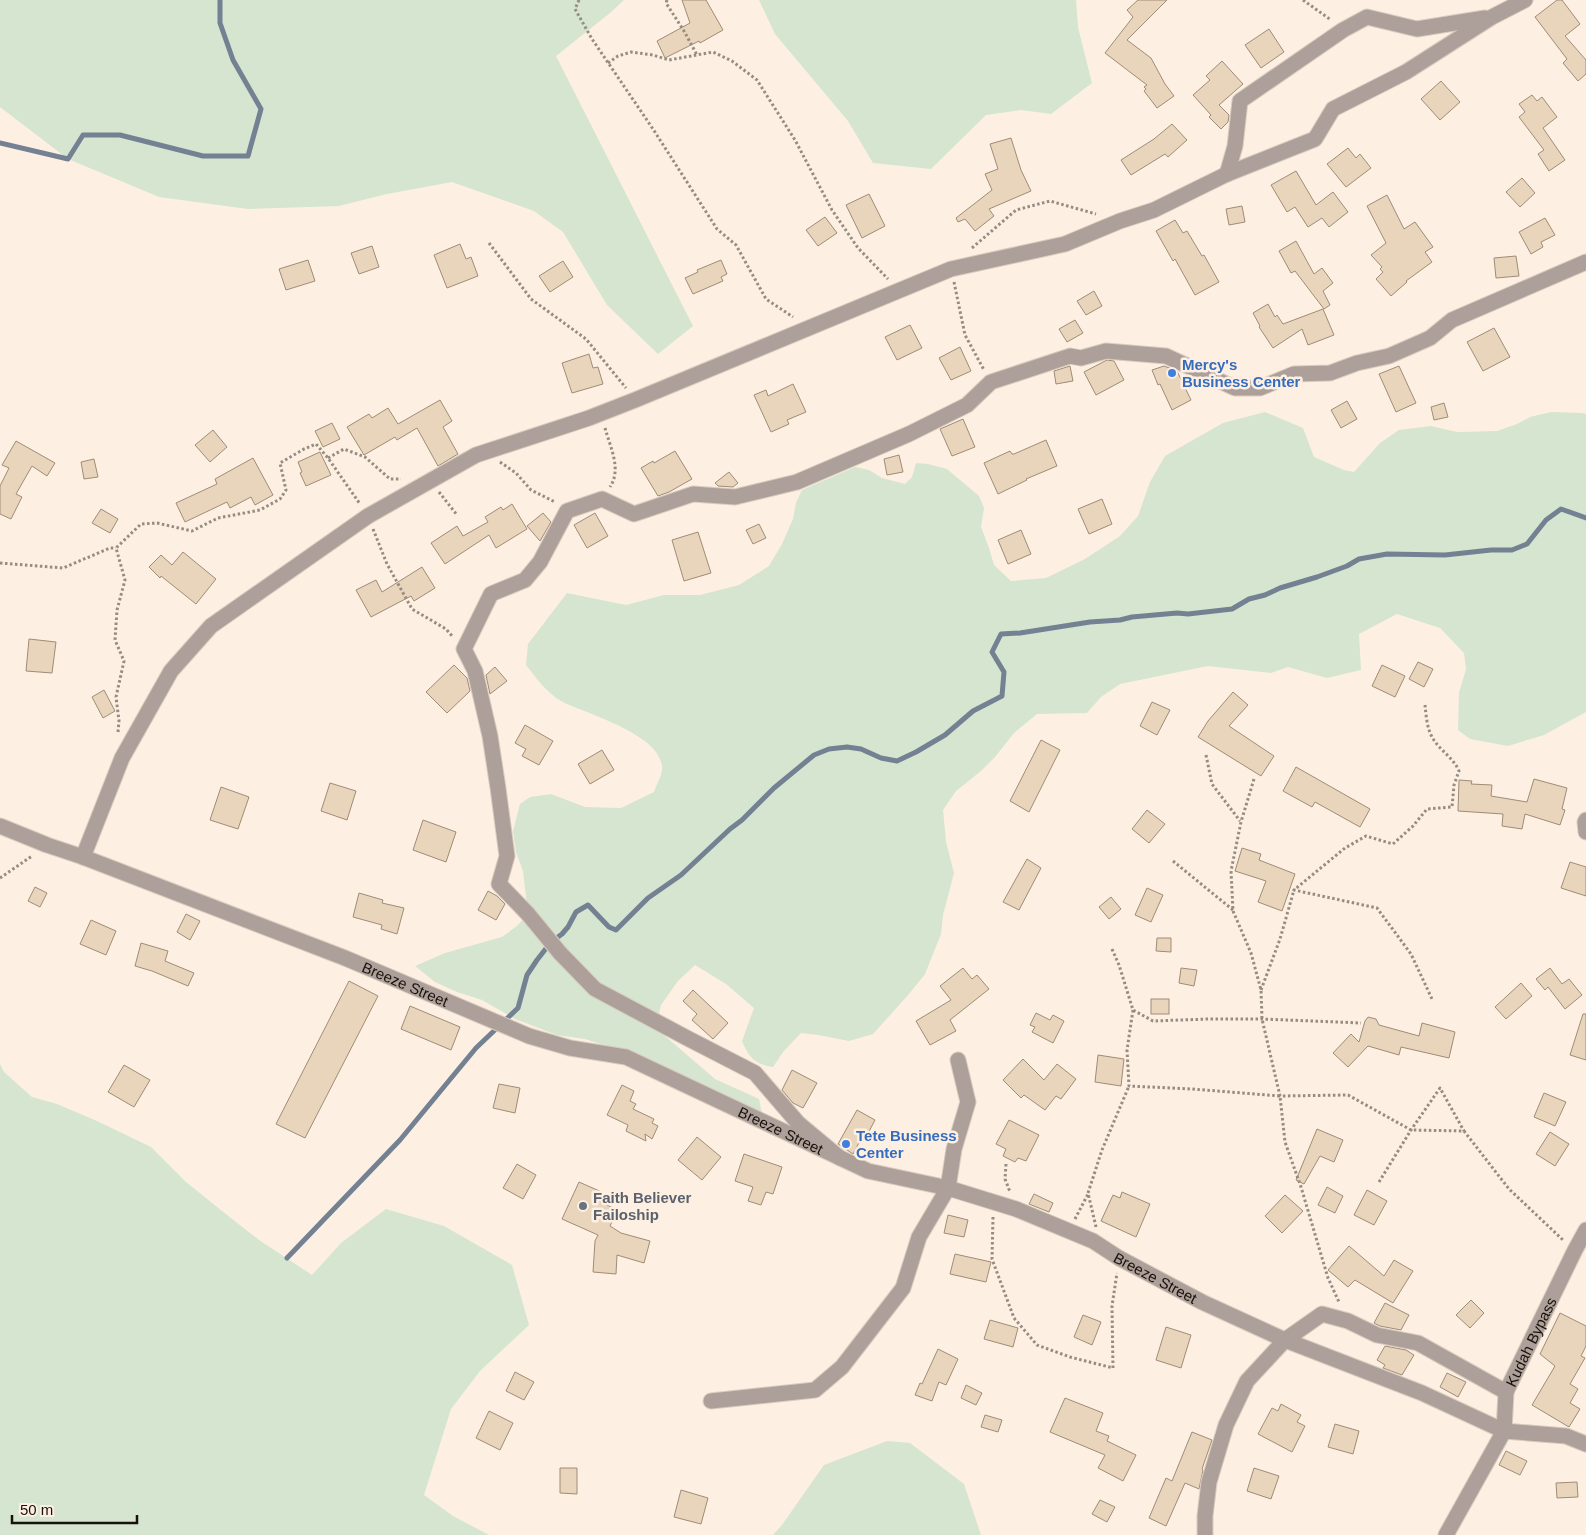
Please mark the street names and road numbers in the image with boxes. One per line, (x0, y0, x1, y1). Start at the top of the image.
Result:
street label: Breeze Street (360, 958, 452, 1010)
street label: Breeze Street (736, 1103, 827, 1158)
street label: Breeze Street (1111, 1248, 1201, 1307)
street label: Kudah Bypass (1502, 1295, 1559, 1389)

